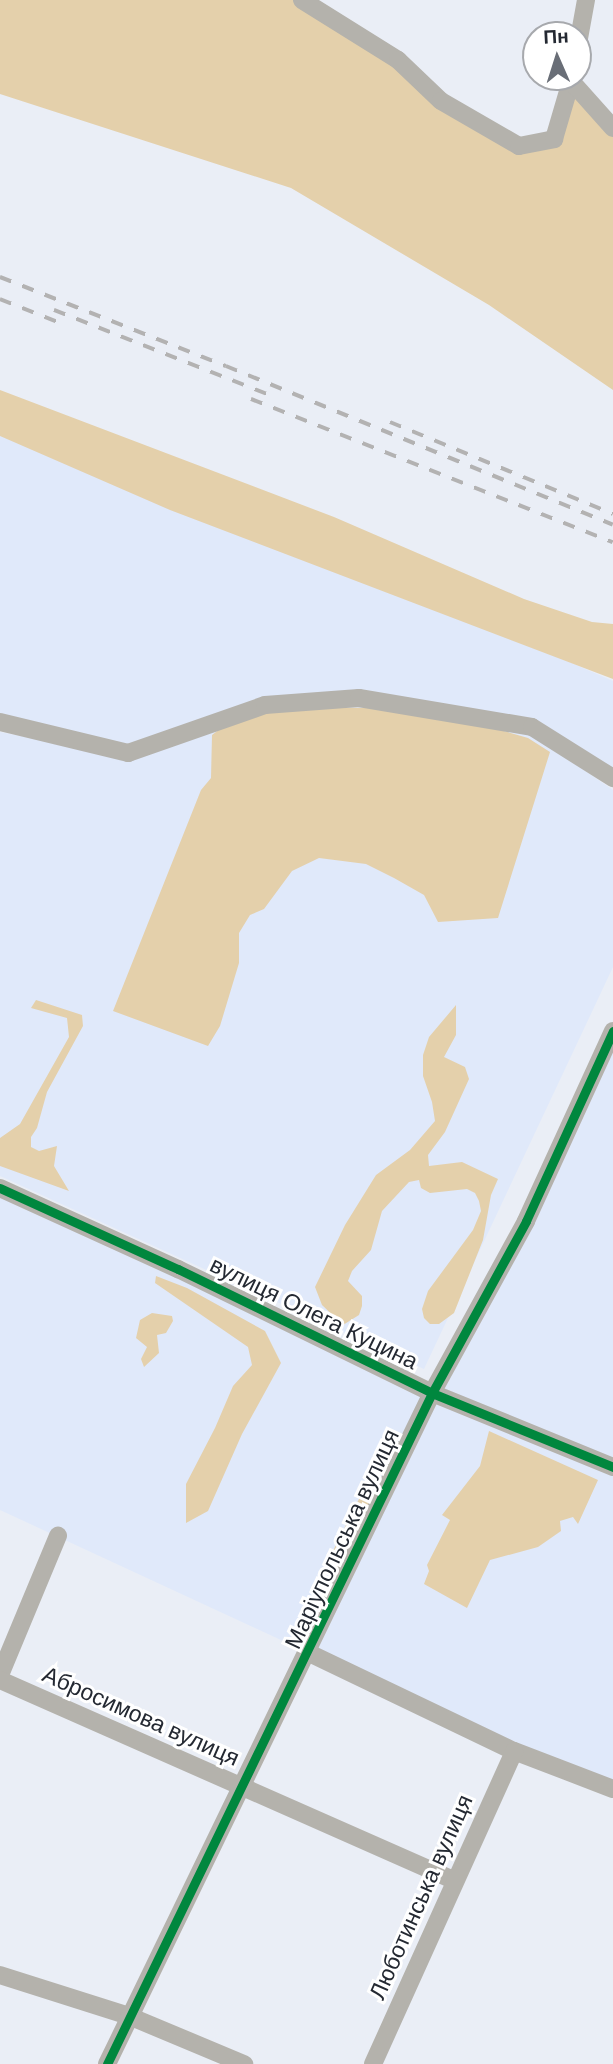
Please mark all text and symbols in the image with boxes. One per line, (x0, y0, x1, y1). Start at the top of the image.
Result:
north arrow (522, 21, 592, 91)
text: Пн (543, 23, 569, 50)
street label: вулиця Олега Куцина (206, 1251, 422, 1375)
street label: Маріупольська вулиця (279, 1425, 405, 1653)
street label: Абросимова вулиця (38, 1660, 244, 1772)
street label: Люботинська вулиця (363, 1790, 479, 2004)

